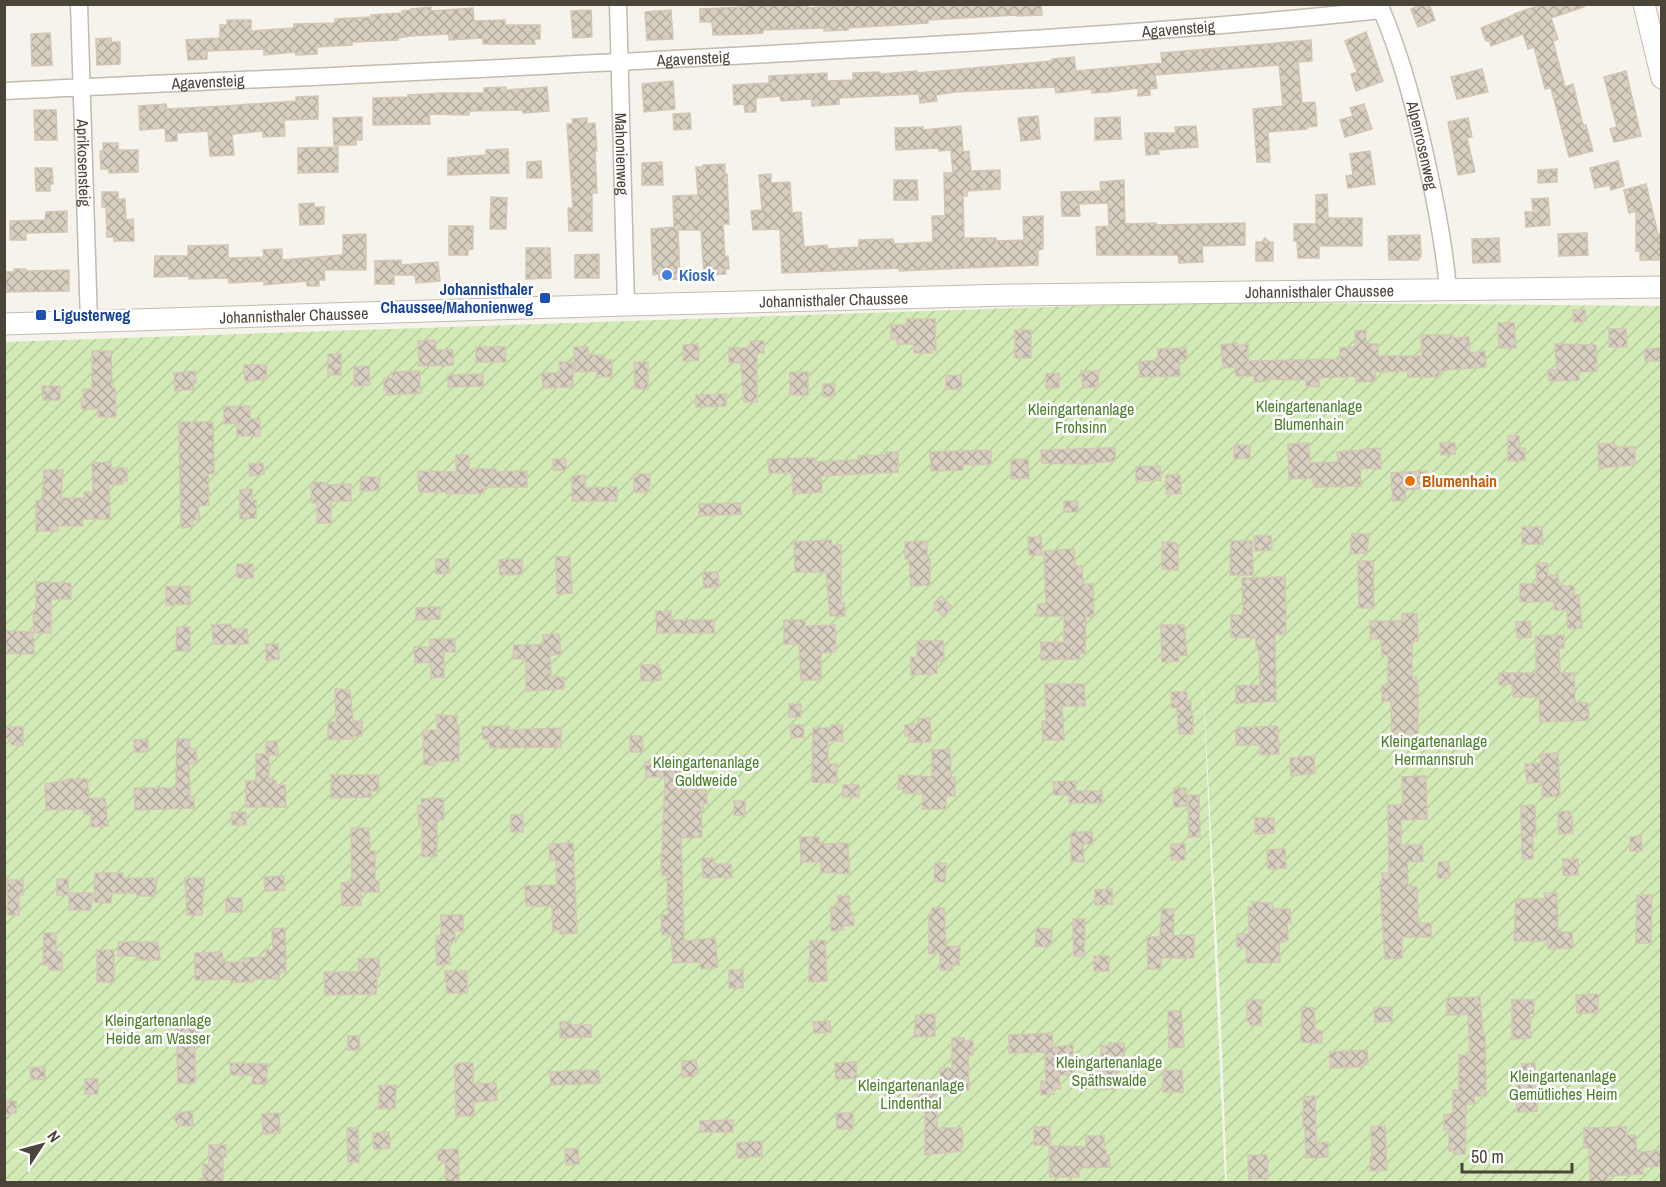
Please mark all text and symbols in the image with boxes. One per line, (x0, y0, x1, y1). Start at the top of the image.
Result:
street label: Agavensteig (1140, 15, 1216, 42)
street label: Agavensteig (655, 45, 731, 71)
street label: Agavensteig (170, 69, 246, 94)
street label: Alpenrosenweg (1401, 97, 1444, 192)
street label: Mahonienweg (610, 112, 634, 196)
street label: Aprikosensteig (72, 118, 96, 208)
place label: Kiosk (679, 264, 715, 286)
marker: Kiosk (660, 268, 674, 282)
place label: Johannisthaler Chaussee/Mahonienweg (381, 278, 534, 318)
street label: Johannisthaler Chaussee (1245, 279, 1394, 303)
street label: Johannisthaler Chaussee (759, 287, 908, 313)
marker: Johannisthaler Chaussee/Mahonienweg (538, 291, 552, 305)
street label: Johannisthaler Chaussee (219, 302, 369, 328)
place label: Ligusterweg (53, 304, 130, 326)
marker: Ligusterweg (34, 308, 48, 322)
park label: Kleingartenanlage Blumenhain (1256, 395, 1362, 435)
park label: Kleingartenanlage Frohsinn (1028, 398, 1134, 438)
place label: Blumenhain (1422, 470, 1497, 492)
marker: Blumenhain (1403, 474, 1417, 488)
park label: Kleingartenanlage Hermannsruh (1381, 730, 1487, 770)
park label: Kleingartenanlage Goldweide (653, 751, 759, 791)
park label: Kleingartenanlage Heide am Wasser (105, 1009, 211, 1049)
park label: Kleingartenanlage Späthswalde (1056, 1051, 1162, 1091)
park label: Kleingartenanlage Gemütliches Heim (1509, 1065, 1617, 1105)
park label: Kleingartenanlage Lindenthal (858, 1074, 964, 1114)
north arrow (12, 1115, 72, 1175)
text: N (42, 1126, 66, 1146)
scale bar (1462, 1136, 1572, 1174)
text: 50 m (1471, 1144, 1504, 1169)

